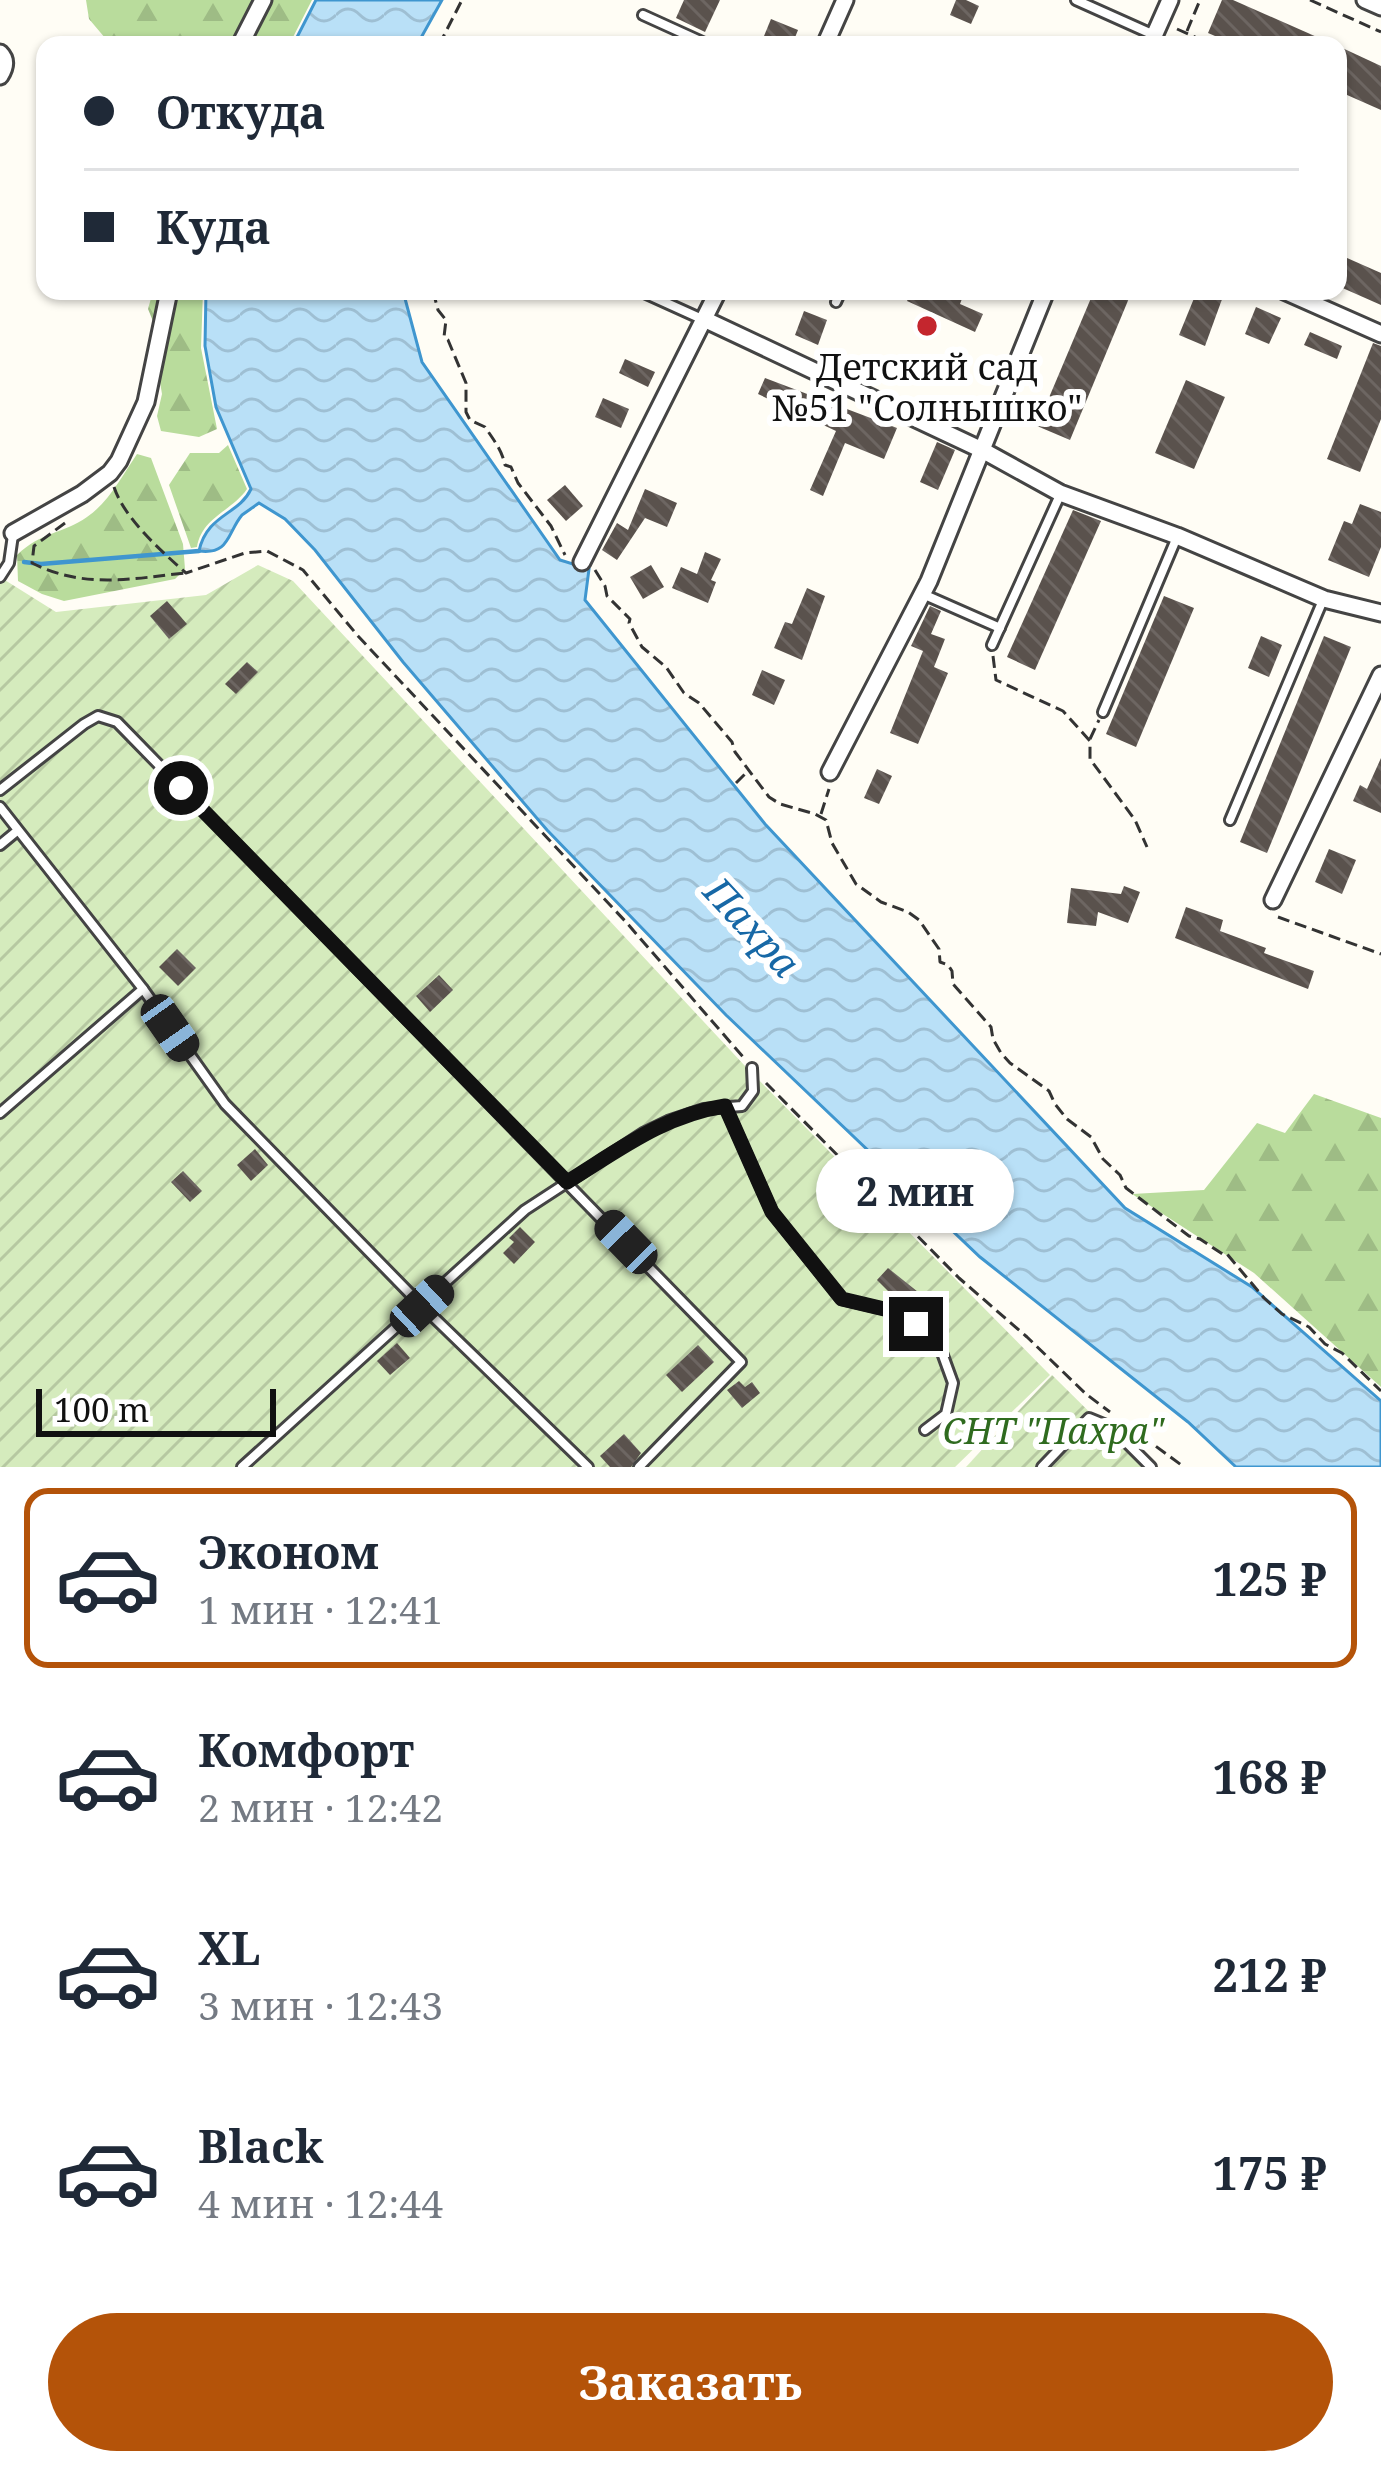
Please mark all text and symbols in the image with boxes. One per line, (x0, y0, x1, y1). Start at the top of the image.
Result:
text: Откуда (156, 81, 326, 142)
text: Куда (156, 196, 271, 257)
marker: Детский сад №51 "Солнышко" (914, 313, 940, 339)
place label: Детский сад №51 "Солнышко" (772, 342, 1082, 432)
route start (154, 761, 208, 815)
water label: Пахра (692, 864, 813, 987)
car (135, 988, 205, 1068)
callout: 2 мин (817, 1150, 1015, 1234)
text: 2 мин (856, 1164, 974, 1217)
car (588, 1204, 664, 1280)
car (383, 1268, 461, 1344)
route end (889, 1297, 943, 1351)
scale bar (36, 1383, 276, 1436)
text: 100 m (54, 1387, 149, 1432)
park label: СНТ "Пахра" (942, 1406, 1166, 1455)
text: Эконом (198, 1521, 379, 1582)
icon: car (54, 1524, 162, 1632)
text: 125 ₽ (1212, 1548, 1327, 1609)
text: 1 мин · 12:41 (198, 1582, 443, 1635)
text: Комфорт (198, 1719, 414, 1780)
icon: car (54, 1722, 162, 1830)
text: 168 ₽ (1212, 1746, 1327, 1807)
text: 2 мин · 12:42 (198, 1780, 443, 1833)
text: XL (198, 1917, 260, 1978)
icon: car (54, 1920, 162, 2028)
text: 212 ₽ (1212, 1944, 1327, 2005)
text: 3 мин · 12:43 (198, 1978, 443, 2031)
text: Black (198, 2115, 323, 2176)
icon: car (54, 2118, 162, 2226)
text: 175 ₽ (1212, 2142, 1327, 2203)
text: 4 мин · 12:44 (198, 2176, 443, 2229)
button: Заказать (48, 2313, 1333, 2451)

